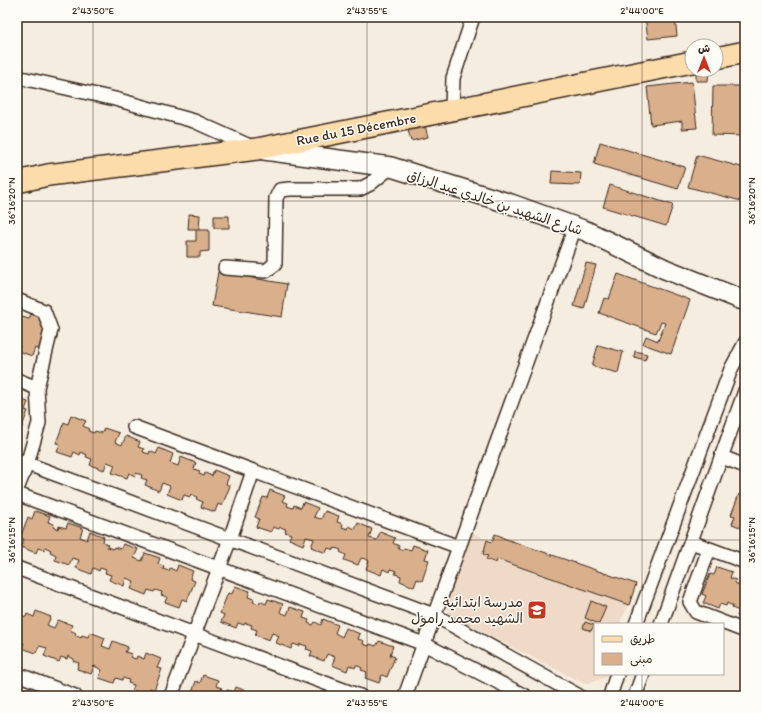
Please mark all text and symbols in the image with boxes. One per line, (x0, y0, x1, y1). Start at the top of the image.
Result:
text: 2°43'50"E (72, 4, 115, 17)
text: 2°43'55"E (346, 4, 388, 17)
text: 2°44'00"E (620, 4, 664, 17)
north arrow (684, 38, 724, 78)
text: ش (698, 42, 710, 55)
street label: Rue du 15 Décembre (295, 109, 418, 149)
street label: شارع الشهيد بن خالدي عبد الرزاق (404, 166, 585, 241)
text: 36°16'20"N (5, 177, 18, 225)
text: 36°16'20"N (745, 177, 758, 225)
text: 36°16'15"N (5, 517, 18, 563)
text: 36°16'15"N (745, 517, 758, 563)
place label: مدرسة ابتدائية الشهيد محمد رامول (411, 594, 523, 627)
school or university icon: مدرسة ابتدائية الشهيد محمد رامول (526, 599, 548, 621)
legend (594, 623, 724, 675)
text: طريق (630, 632, 655, 646)
text: مبنى (630, 652, 653, 667)
text: 2°43'50"E (72, 696, 115, 709)
text: 2°43'55"E (346, 696, 388, 709)
text: 2°44'00"E (620, 696, 664, 709)

